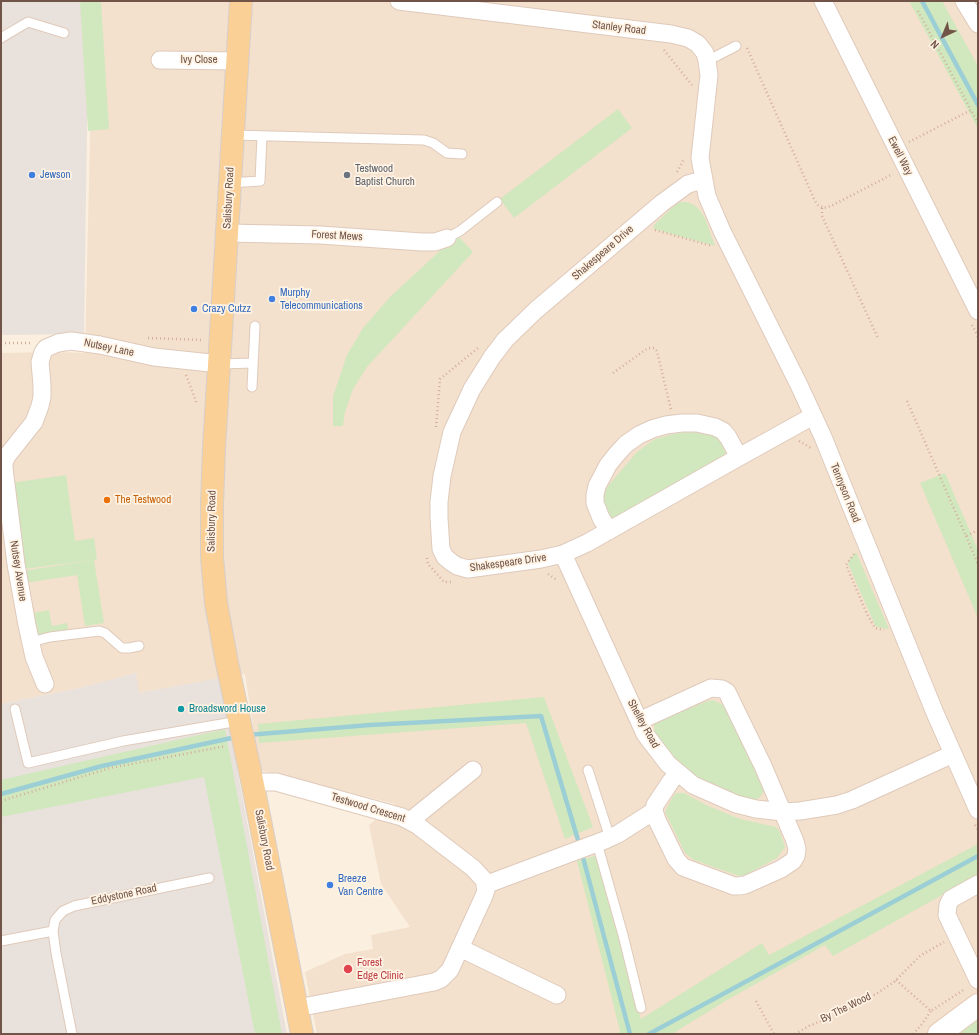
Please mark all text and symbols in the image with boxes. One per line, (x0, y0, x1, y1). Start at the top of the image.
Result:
north arrow (923, 16, 963, 56)
street label: Stanley Road (591, 18, 647, 38)
text: N (927, 37, 942, 52)
street label: Ivy Close (180, 53, 218, 67)
street label: Ewell Way (885, 134, 915, 178)
place label: Testwood Baptist Church (355, 162, 415, 188)
street label: Salisbury Road (221, 167, 237, 229)
place label: Jewson (40, 168, 71, 182)
marker: Jewson (27, 170, 37, 180)
marker: Testwood Baptist Church (342, 170, 352, 180)
street label: Shakespeare Drive (570, 223, 636, 283)
street label: Forest Mews (311, 228, 363, 244)
place label: Murphy Telecommunications (280, 286, 363, 312)
marker: Murphy Telecommunications (267, 294, 277, 304)
place label: Crazy Cutzz (202, 302, 251, 316)
marker: Crazy Cutzz (189, 304, 199, 314)
street label: Nutsey Lane (83, 336, 135, 360)
street label: Tennyson Road (827, 461, 863, 525)
street label: Salisbury Road (205, 490, 219, 552)
place label: The Testwood (115, 493, 171, 507)
marker: The Testwood (102, 495, 112, 505)
street label: Nutsey Avenue (7, 540, 29, 602)
street label: Shakespeare Drive (469, 551, 547, 575)
street label: Shelley Road (624, 697, 662, 751)
place label: Broadsword House (189, 702, 266, 716)
marker: Broadsword House (176, 704, 186, 714)
street label: Testwood Crescent (329, 790, 407, 826)
street label: Salisbury Road (252, 808, 276, 872)
place label: Breeze Van Centre (338, 872, 383, 898)
marker: Breeze Van Centre (325, 880, 335, 890)
street label: Eddystone Road (90, 882, 158, 908)
place label: Forest Edge Clinic (357, 956, 404, 982)
marker: Forest Edge Clinic (342, 963, 354, 975)
street label: By The Wood (819, 990, 873, 1026)

